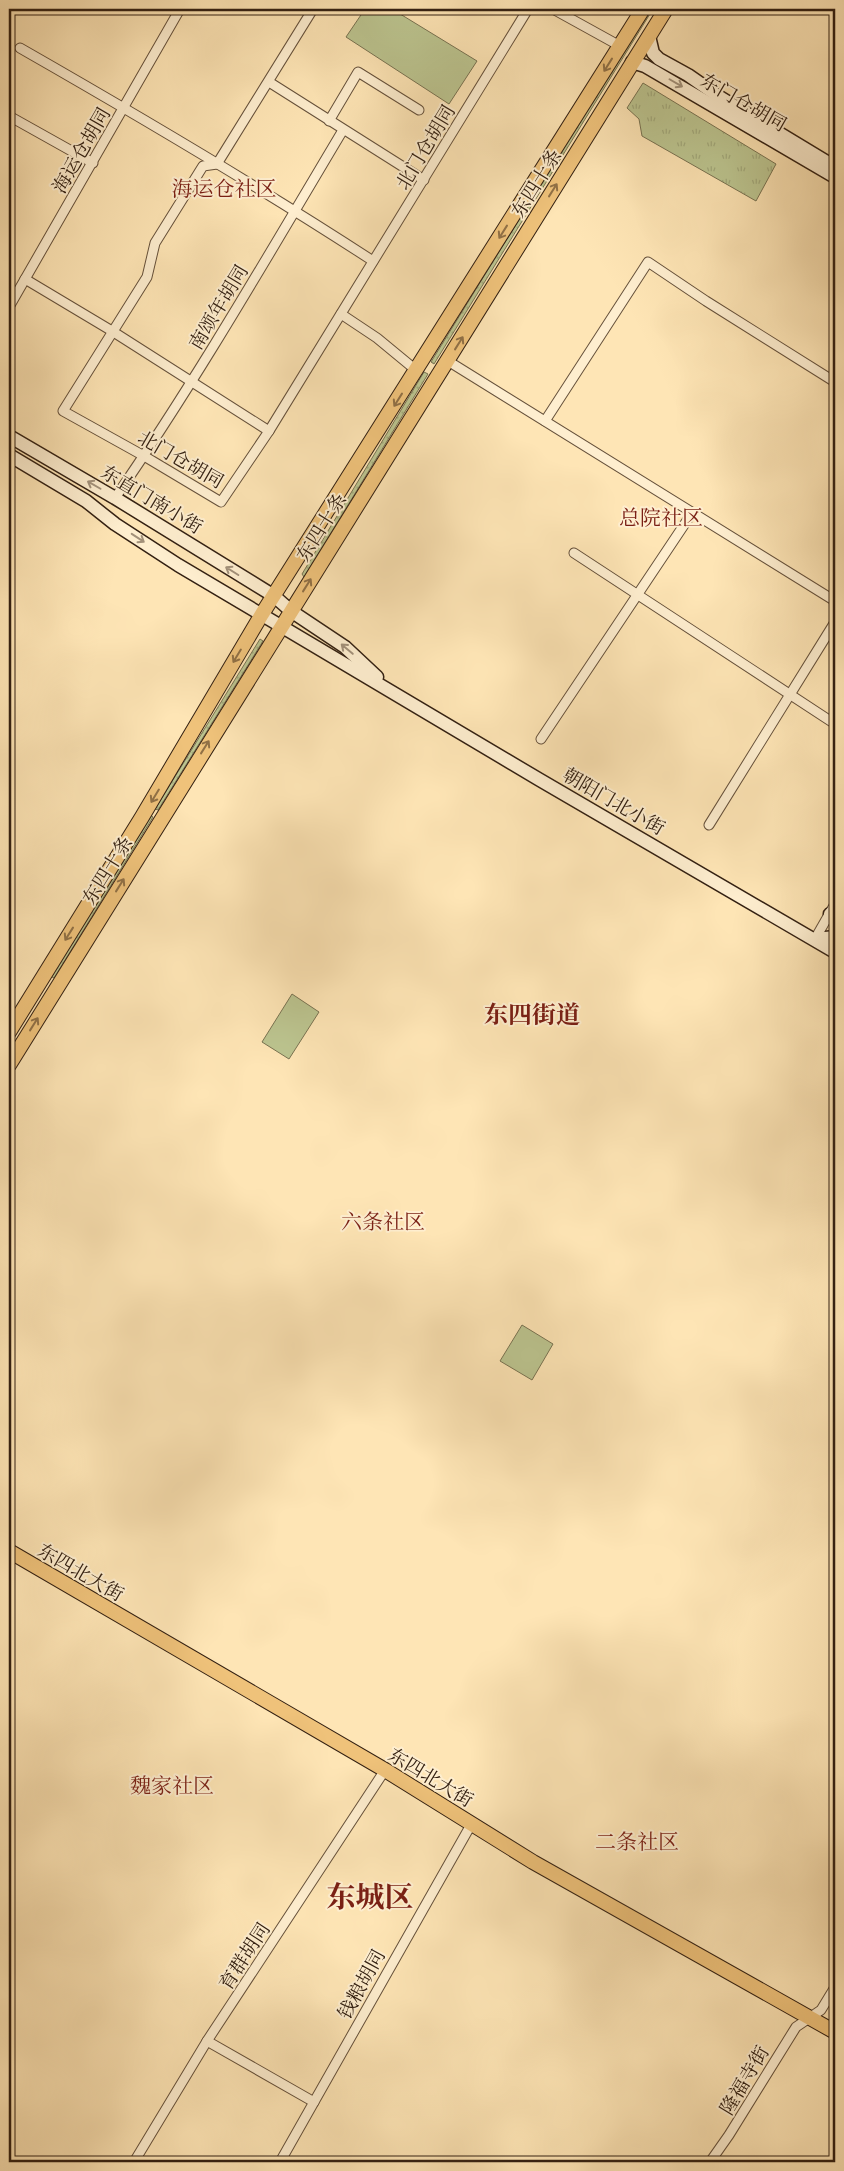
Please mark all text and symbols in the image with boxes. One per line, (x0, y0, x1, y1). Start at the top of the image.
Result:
one-way arrow (603, 58, 613, 72)
street label: 东门仓胡同 (696, 70, 790, 138)
one-way arrow (668, 79, 682, 89)
street label: 北门仓胡同 (392, 101, 461, 195)
street label: 海运仓胡同 (49, 104, 117, 198)
street label: 东四十条 (507, 145, 568, 223)
district label: 海运仓社区 (172, 177, 277, 204)
one-way arrow (549, 184, 559, 198)
one-way arrow (498, 225, 508, 239)
street label: 南颂年胡同 (185, 261, 254, 355)
one-way arrow (454, 337, 464, 351)
one-way arrow (393, 392, 403, 406)
street label: 北门仓胡同 (133, 427, 227, 495)
street label: 东直门南小街 (96, 461, 206, 540)
one-way arrow (87, 480, 102, 490)
street label: 东四十条 (292, 489, 353, 567)
district label: 总院社区 (619, 506, 703, 533)
one-way arrow (130, 534, 144, 544)
one-way arrow (226, 565, 240, 575)
one-way arrow (303, 578, 313, 592)
one-way arrow (341, 644, 354, 655)
one-way arrow (232, 648, 242, 663)
one-way arrow (201, 741, 211, 755)
street label: 朝阳门北小街 (558, 764, 668, 842)
one-way arrow (149, 788, 159, 802)
street label: 东四十条 (78, 832, 139, 910)
one-way arrow (115, 879, 125, 893)
one-way arrow (64, 927, 74, 941)
district label: 东四街道 (484, 1001, 580, 1032)
one-way arrow (30, 1017, 40, 1031)
district label: 六条社区 (341, 1210, 425, 1237)
street label: 东四北大街 (33, 1540, 127, 1608)
street label: 东四北大街 (383, 1744, 477, 1813)
district label: 魏家社区 (130, 1774, 214, 1801)
district label: 二条社区 (595, 1830, 679, 1857)
district label: 东城区 (326, 1881, 414, 1918)
street label: 育群胡同 (215, 1919, 276, 1996)
street label: 钱粮胡同 (334, 1946, 392, 2024)
street label: 隆福寺街 (716, 2042, 776, 2120)

